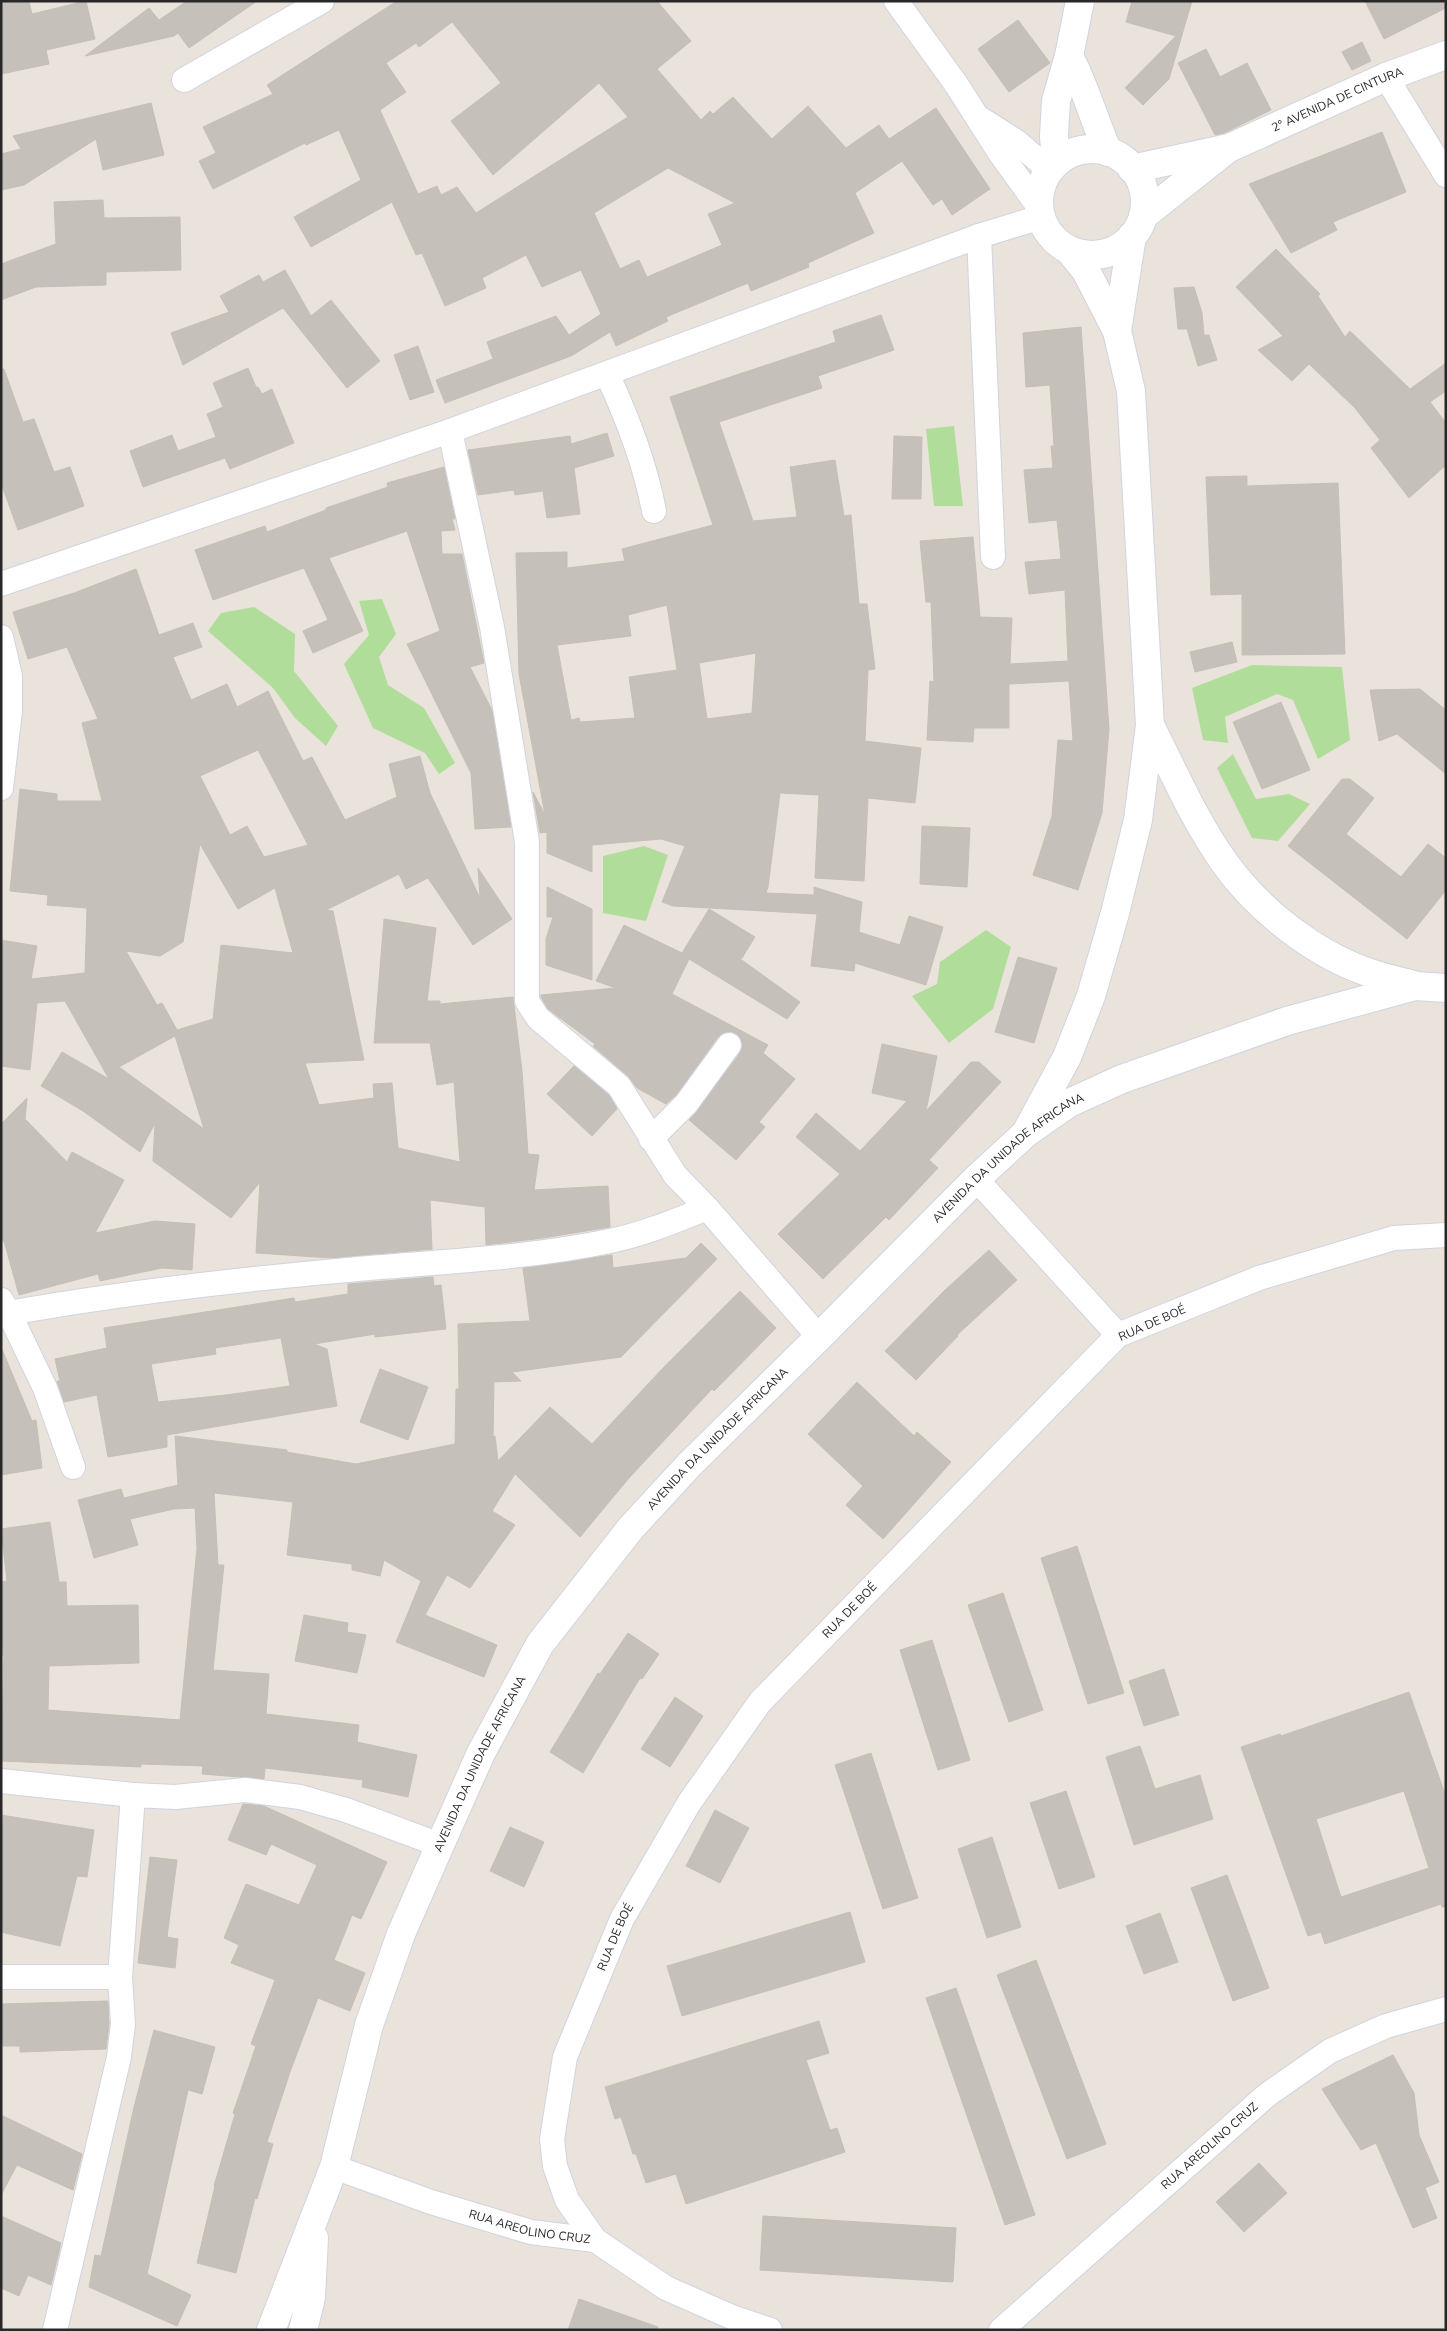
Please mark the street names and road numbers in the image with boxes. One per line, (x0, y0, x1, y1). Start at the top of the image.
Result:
street label: 2° AVENIDA DE CINTURA (1269, 63, 1406, 136)
street label: AVENIDA DA UNIDADE AFRICANA (929, 1089, 1086, 1226)
street label: RUA DE BOÉ (1116, 1301, 1188, 1345)
street label: AVENIDA DA UNIDADE AFRICANA (643, 1364, 792, 1514)
street label: RUA DE BOÉ (819, 1579, 880, 1642)
street label: AVENIDA DA UNIDADE AFRICANA (430, 1673, 530, 1855)
street label: RUA DE BOÉ (593, 1901, 637, 1973)
street label: RUA AREOLINO CRUZ (1157, 2099, 1261, 2193)
street label: RUA AREOLINO CRUZ (467, 2206, 591, 2247)

